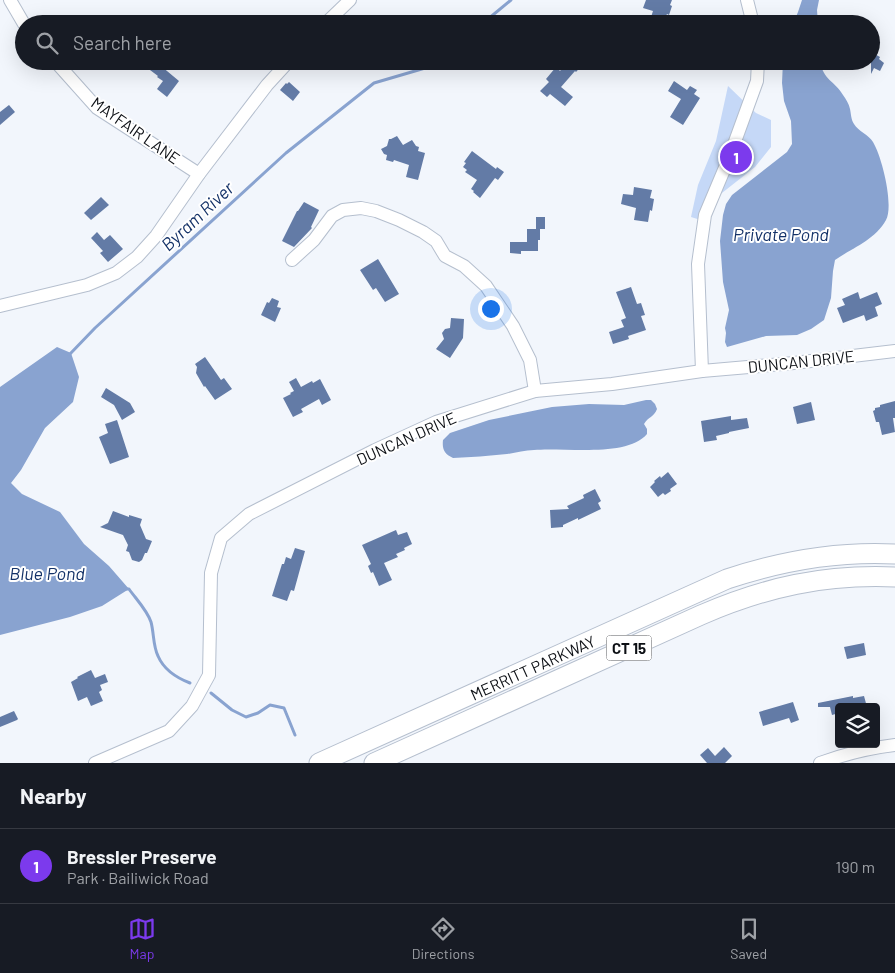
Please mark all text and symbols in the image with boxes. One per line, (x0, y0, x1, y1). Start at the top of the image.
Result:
search box (15, 15, 880, 70)
icon: search (33, 29, 61, 57)
text: Search here (73, 31, 172, 54)
street label: MAYFAIR LANE (88, 92, 184, 168)
pin: 1 (720, 138, 752, 176)
water label: Byram River (156, 176, 238, 255)
water label: Private Pond (733, 223, 829, 245)
your location (478, 296, 504, 322)
street label: DUNCAN DRIVE (747, 346, 855, 376)
street label: DUNCAN DRIVE (353, 408, 459, 468)
water label: Blue Pond (9, 562, 85, 584)
street label: MERRITT PARKWAY (467, 630, 598, 703)
road number: CT 15 (606, 636, 652, 660)
map controls (835, 703, 880, 748)
button: layers (835, 703, 880, 748)
text: Nearby (20, 783, 86, 808)
text: Bressler Preserve (67, 845, 217, 868)
text: 1 (33, 857, 39, 876)
text: 190 m (836, 857, 875, 876)
text: Park · Bailiwick Road (67, 868, 209, 887)
tab: Map (128, 915, 156, 962)
tab: Directions (412, 915, 474, 962)
tab: Saved (730, 915, 767, 962)

